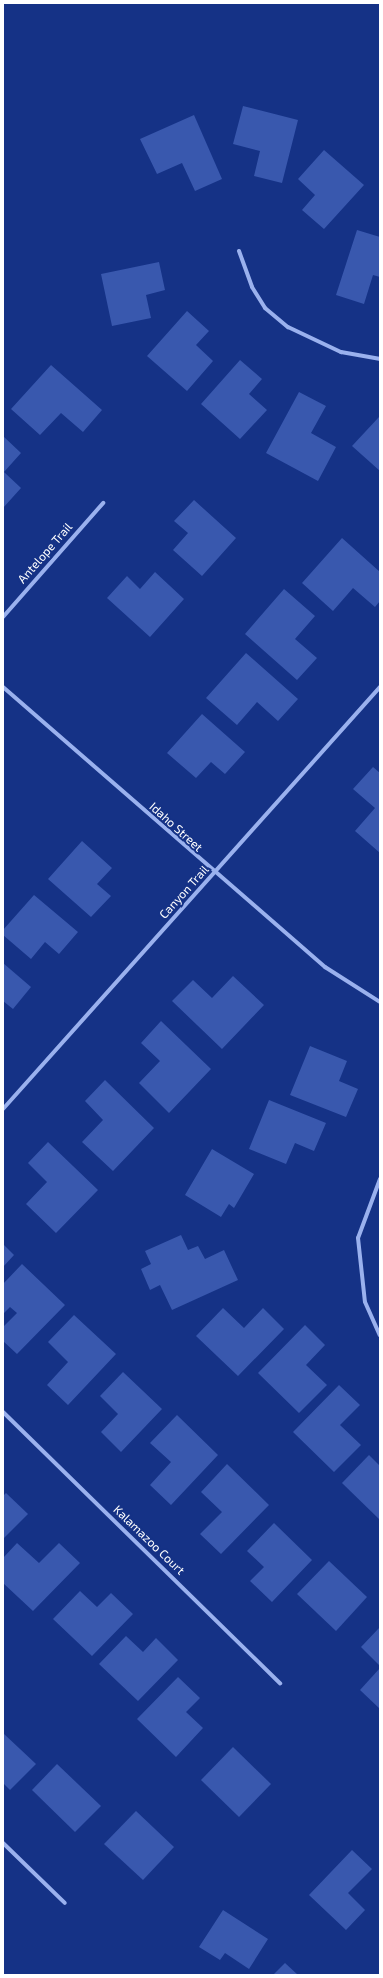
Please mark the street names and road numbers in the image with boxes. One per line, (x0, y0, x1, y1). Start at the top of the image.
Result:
street label: Antelope Trail (15, 520, 75, 586)
street label: Idaho Street (147, 799, 205, 855)
street label: Canyon Trail (156, 862, 212, 922)
street label: Kalamazoo Court (110, 1502, 188, 1578)

